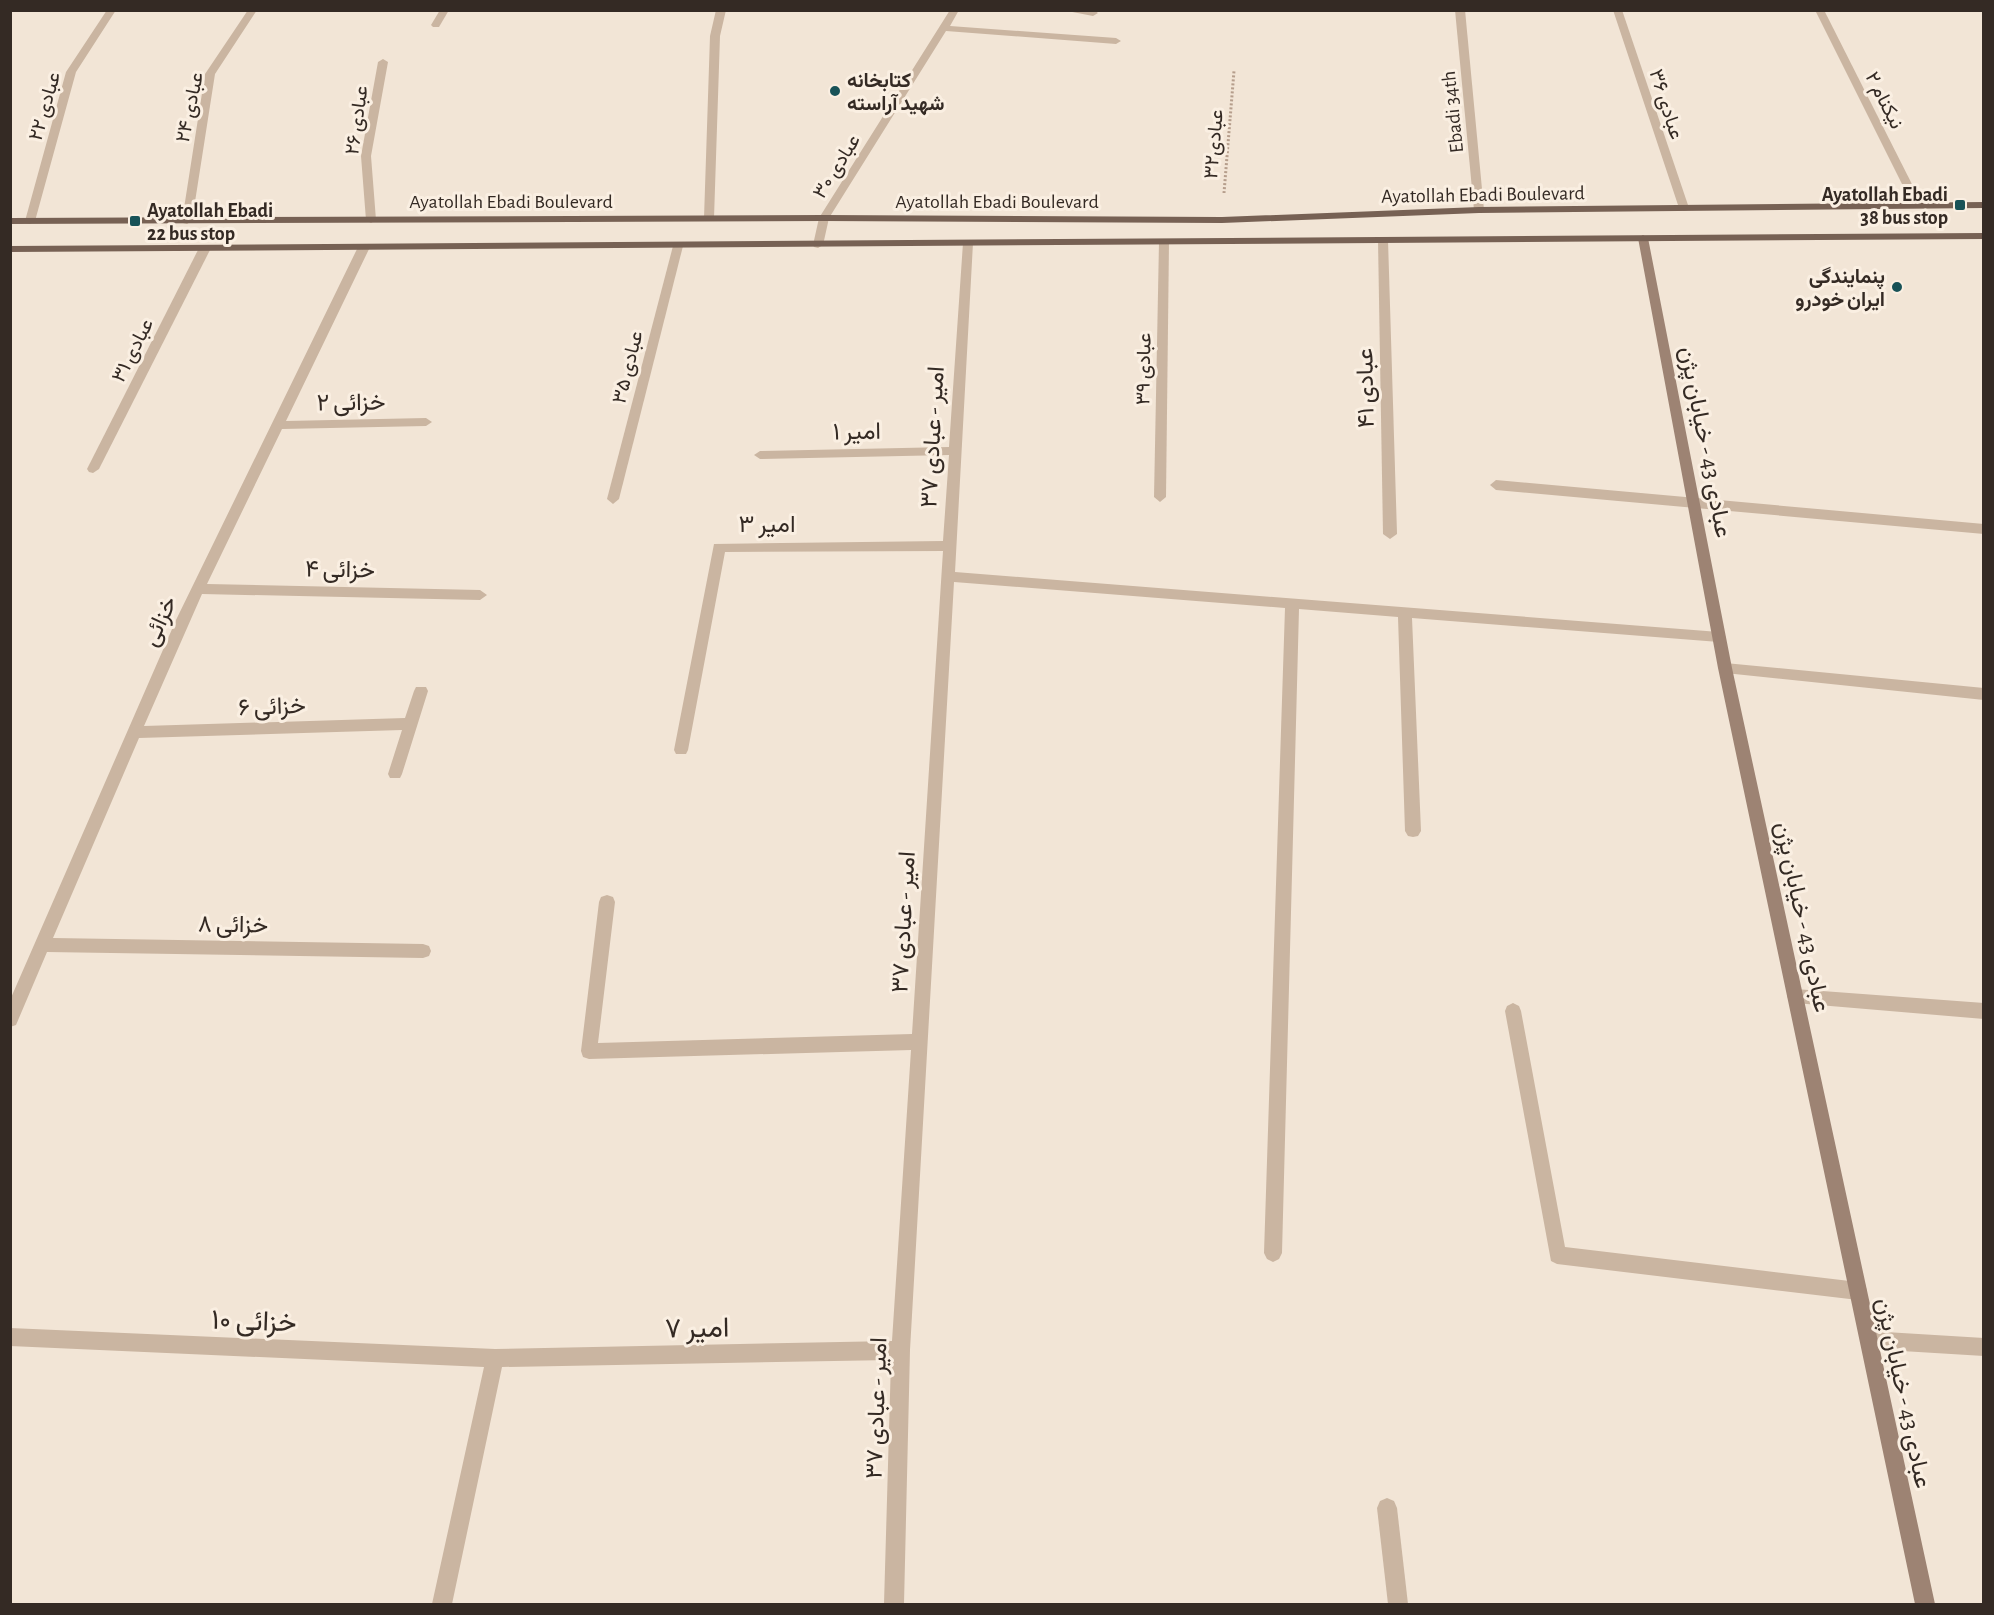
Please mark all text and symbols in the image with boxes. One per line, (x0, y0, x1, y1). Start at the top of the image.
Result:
street label: عبادی ۳۶ (1644, 67, 1687, 142)
street label: نیکنام ۲ (1860, 69, 1907, 133)
street label: عبادی ۲۲ (26, 70, 65, 143)
street label: عبادی ۲۴ (173, 70, 208, 144)
street label: Ebadi 34th (1439, 70, 1467, 154)
place label: کتابخانه شهید آراسته (847, 71, 945, 116)
street label: عبادی ۲۶ (342, 84, 373, 156)
marker: کتابخانه شهید آراسته (828, 84, 842, 98)
street label: عبادی۳۲ (1201, 108, 1228, 180)
street label: عبادی ۳۰ (809, 131, 865, 203)
street label: Ayatollah Ebadi Boulevard (1381, 183, 1585, 207)
place label: Ayatollah Ebadi 38 bus stop (1822, 185, 1948, 228)
street label: Ayatollah Ebadi Boulevard (409, 192, 613, 212)
street label: Ayatollah Ebadi Boulevard (895, 192, 1099, 212)
marker: Ayatollah Ebadi 38 bus stop (1953, 198, 1967, 212)
place label: Ayatollah Ebadi 22 bus stop (147, 201, 273, 244)
marker: Ayatollah Ebadi 22 bus stop (128, 214, 142, 228)
place label: پنمایندگی ایران خودرو (1795, 266, 1885, 312)
marker: پنمایندگی ایران خودرو (1890, 280, 1904, 294)
street label: عبادی ۳۱ (108, 315, 158, 386)
street label: عبادی ۳۵ (609, 329, 648, 406)
street label: عبادی ۳۹ (1133, 333, 1156, 405)
street label: عبادی 43 - خیابان پژن (1672, 345, 1735, 540)
street label: عبادی ۴۱ (1353, 348, 1380, 428)
street label: امیر - عبادی ۳۷ (917, 366, 951, 509)
street label: خزائی ۲ (316, 390, 386, 418)
street label: امیر ۱ (833, 420, 881, 446)
street label: امیر ۳ (739, 513, 795, 539)
street label: خزائی ۴ (305, 557, 375, 585)
street label: خزائی (138, 593, 184, 651)
street label: خزائی ۶ (238, 694, 306, 722)
street label: عبادی 43 - خیابان پژن (1767, 820, 1834, 1015)
street label: امیر - عبادی ۳۷ (888, 851, 922, 994)
street label: خزائی ۸ (198, 912, 268, 940)
street label: عبادی 43 - خیابان پژن (1868, 1296, 1935, 1491)
street label: خزائی ۱۰ (211, 1307, 297, 1339)
street label: امیر ۷ (665, 1314, 730, 1346)
street label: امیر - عبادی ۳۷ (863, 1337, 893, 1479)

